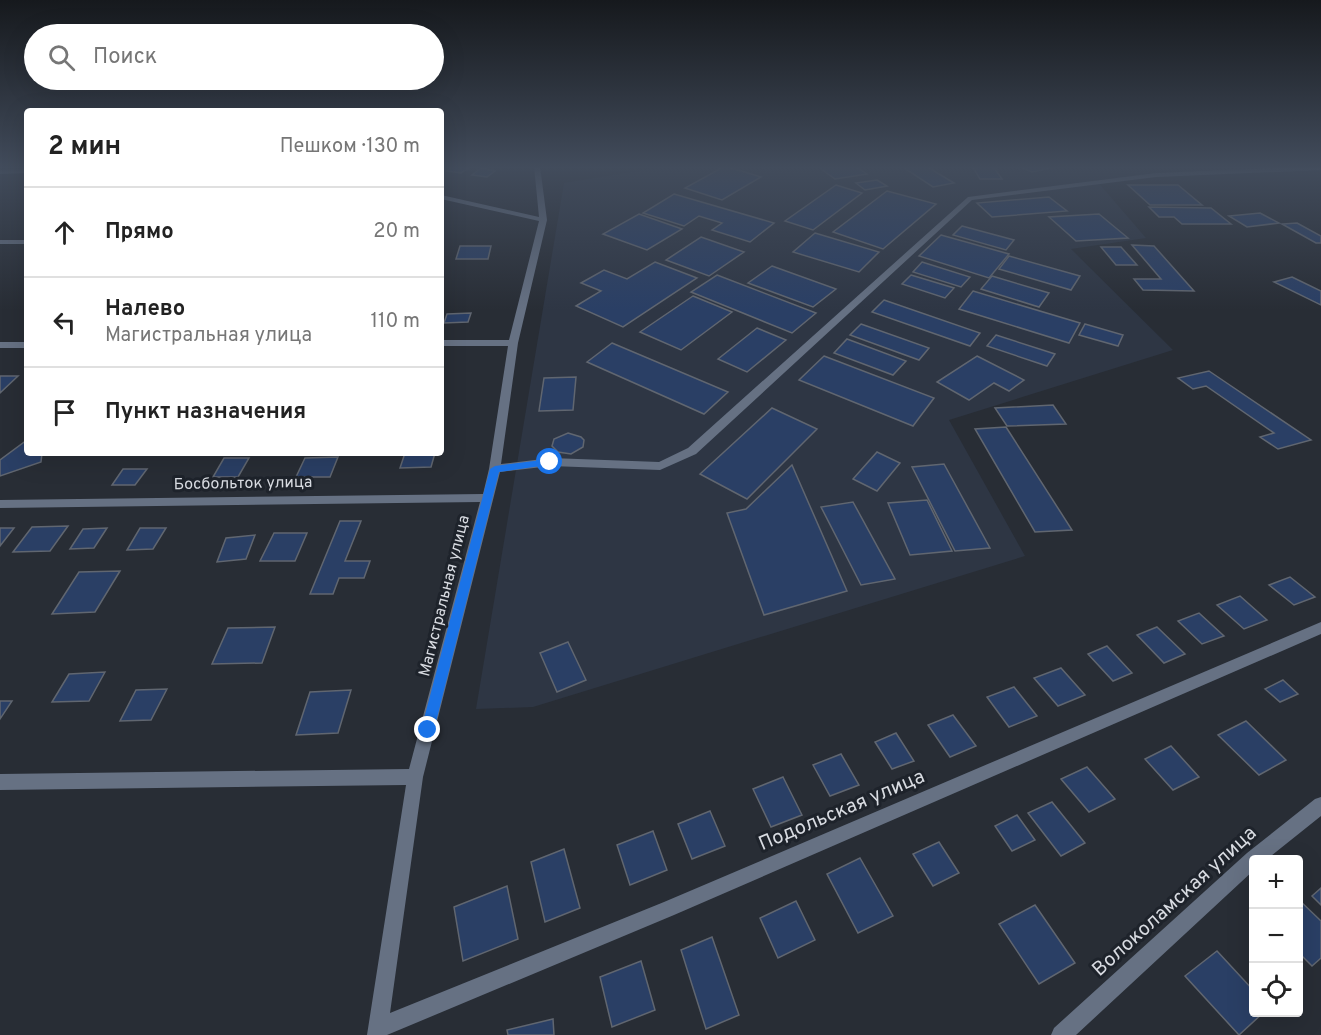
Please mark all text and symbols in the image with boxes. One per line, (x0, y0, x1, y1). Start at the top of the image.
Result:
search box (24, 24, 444, 90)
icon: search (45, 41, 78, 74)
text: Поиск (93, 44, 157, 71)
text: 2 мин (48, 131, 121, 164)
text: Пешком · 130 m (280, 134, 420, 160)
icon: ahead (48, 216, 81, 249)
text: Прямо (105, 219, 174, 246)
text: 20 m (373, 219, 420, 245)
text: Налево (105, 296, 185, 323)
icon: left (48, 306, 81, 339)
text: 110 m (371, 309, 420, 335)
text: Магистральная улица (105, 323, 312, 349)
icon: arrive (48, 396, 81, 429)
text: Пункт назначения (105, 399, 306, 426)
route start (536, 448, 562, 474)
street label: Босбольток улица (173, 473, 313, 495)
street label: Магистральная улица (415, 513, 475, 679)
route end (414, 716, 440, 742)
street label: Подольская улица (755, 764, 929, 858)
street label: Волоколамская улица (1087, 821, 1263, 983)
map controls (1249, 855, 1303, 1017)
button: + (1249, 855, 1303, 909)
button: − (1249, 909, 1303, 963)
button: locate (1249, 963, 1303, 1017)

